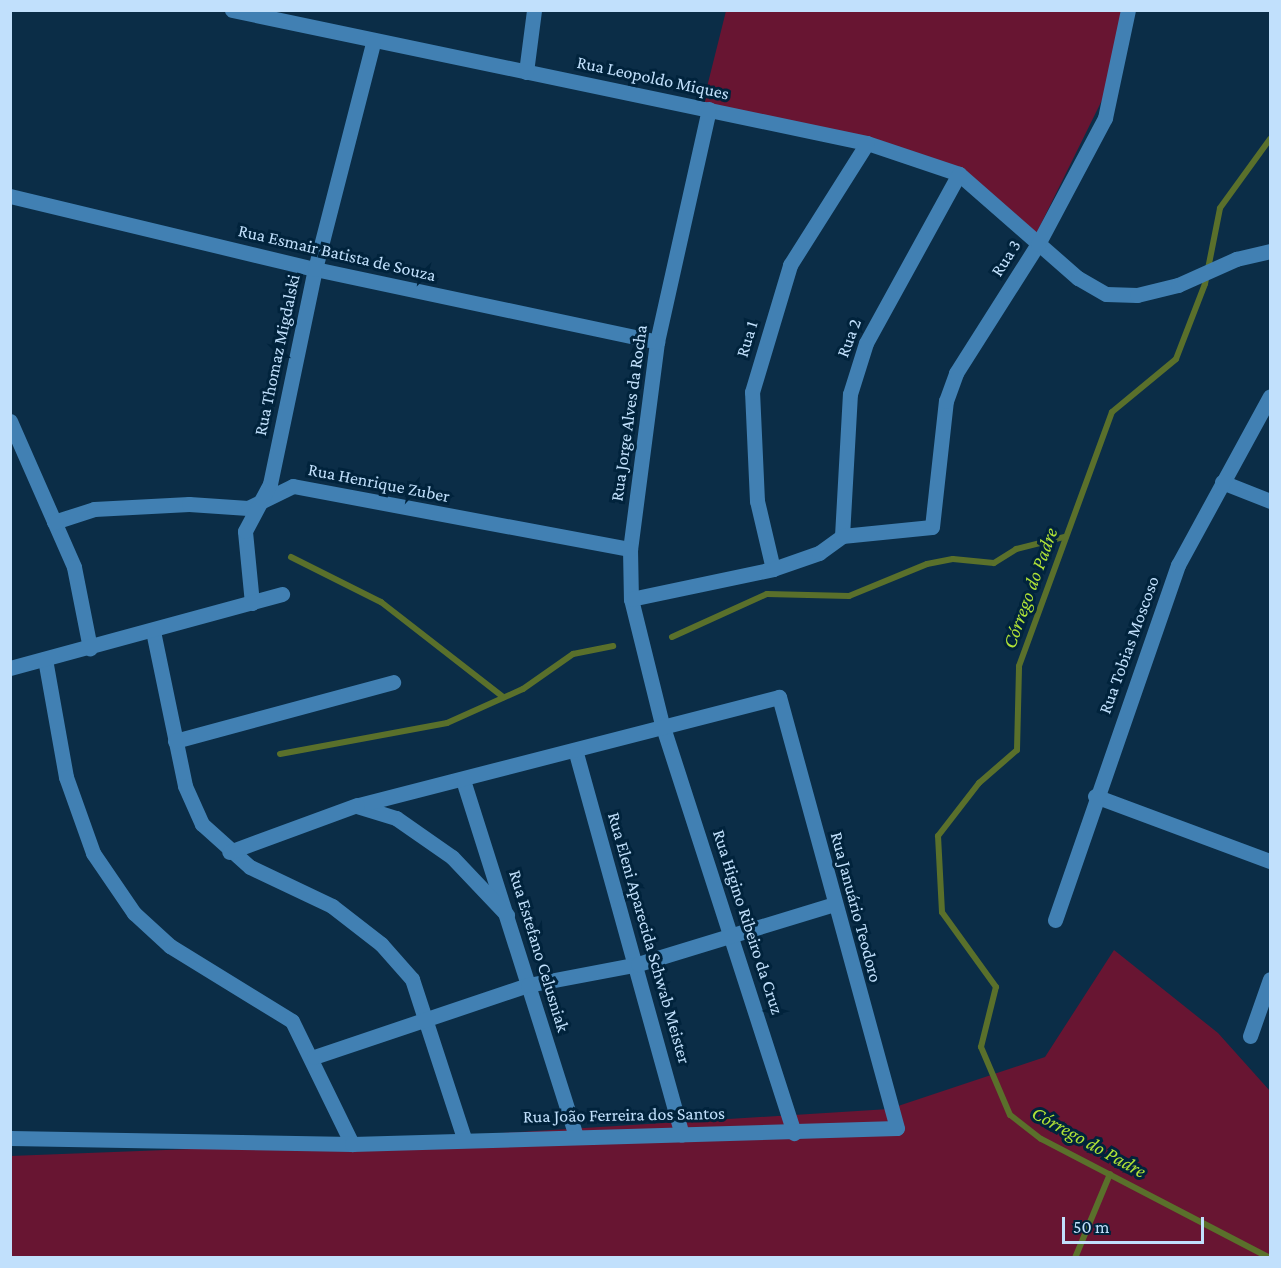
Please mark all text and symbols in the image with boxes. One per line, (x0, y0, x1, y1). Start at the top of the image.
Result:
street label: Rua Leopoldo Miques (575, 51, 731, 105)
street label: Rua Esmair Batista de Souza (236, 220, 438, 286)
street label: Rua 3 (986, 236, 1026, 280)
street label: Rua Thomaz Migdalski (249, 272, 305, 438)
street label: Rua 2 (832, 316, 866, 360)
street label: Rua 1 (731, 318, 763, 360)
street label: Rua Jorge Alves da Rocha (606, 323, 652, 503)
street label: Rua Henrique Zuber (306, 459, 452, 507)
water label: Córrego do Padre (997, 524, 1063, 652)
street label: Rua Tobias Moscoso (1094, 573, 1164, 717)
street label: Rua Eleni Aparecida Schwab Meister (603, 810, 695, 1066)
street label: Rua Higino Ribeiro da Cruz (708, 827, 788, 1017)
street label: Rua Januário Teodoro (826, 829, 886, 985)
street label: Rua Estefano Celusniak (504, 867, 574, 1035)
water label: Córrego do Padre (1028, 1101, 1150, 1183)
street label: Rua João Ferreira dos Santos (523, 1102, 725, 1128)
scale bar (1065, 1205, 1208, 1243)
text: 50 m (1073, 1217, 1110, 1237)

